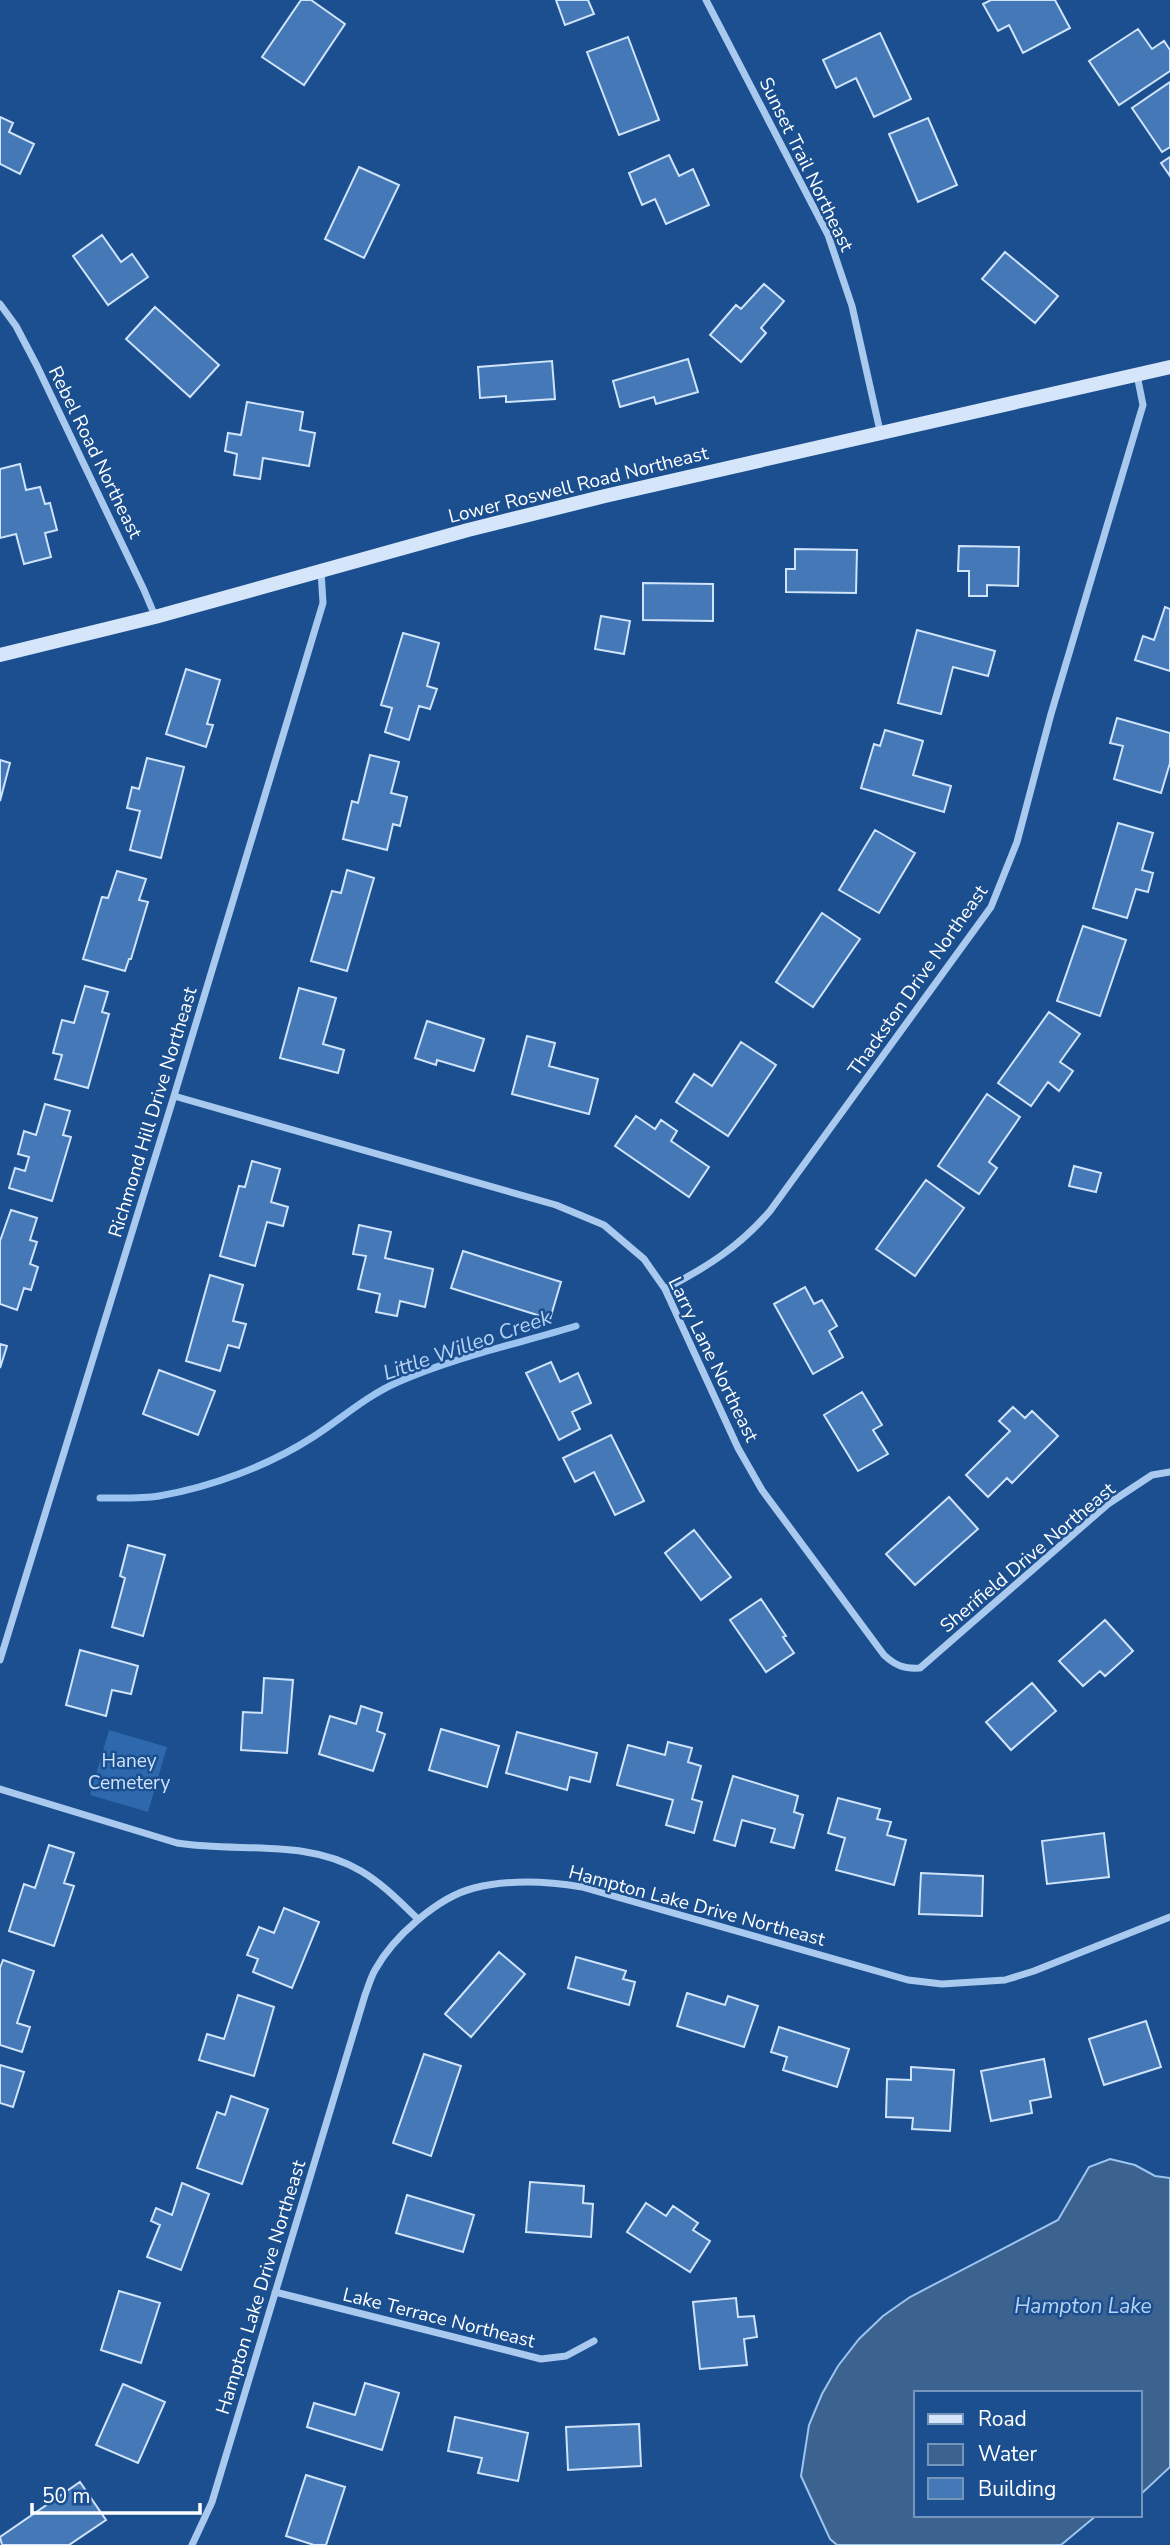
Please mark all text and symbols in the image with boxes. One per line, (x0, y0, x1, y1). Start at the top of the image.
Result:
street label: Sunset Trail Northeast (753, 73, 860, 256)
street label: Rebel Road Northeast (42, 362, 148, 543)
street label: Lower Roswell Road Northeast (446, 440, 711, 530)
street label: Thackston Drive Northeast (842, 880, 994, 1081)
street label: Richmond Hill Drive Northeast (102, 984, 204, 1241)
street label: Larry Lane Northeast (662, 1273, 765, 1447)
water label: Little Willeo Creek (379, 1303, 555, 1387)
street label: Sherifield Drive Northeast (935, 1476, 1121, 1639)
park label: Haney Cemetery (88, 1748, 170, 1796)
street label: Hampton Lake Drive Northeast (566, 1859, 828, 1953)
street label: Hampton Lake Drive Northeast (210, 2157, 312, 2418)
street label: Lake Terrace Northeast (340, 2282, 538, 2355)
water label: Hampton Lake (1014, 2292, 1152, 2320)
legend (914, 2391, 1142, 2517)
text: Road (978, 2405, 1027, 2433)
text: Water (978, 2440, 1037, 2468)
scale bar (32, 2472, 200, 2516)
text: Building (978, 2475, 1056, 2503)
text: 50 m (42, 2482, 91, 2510)

